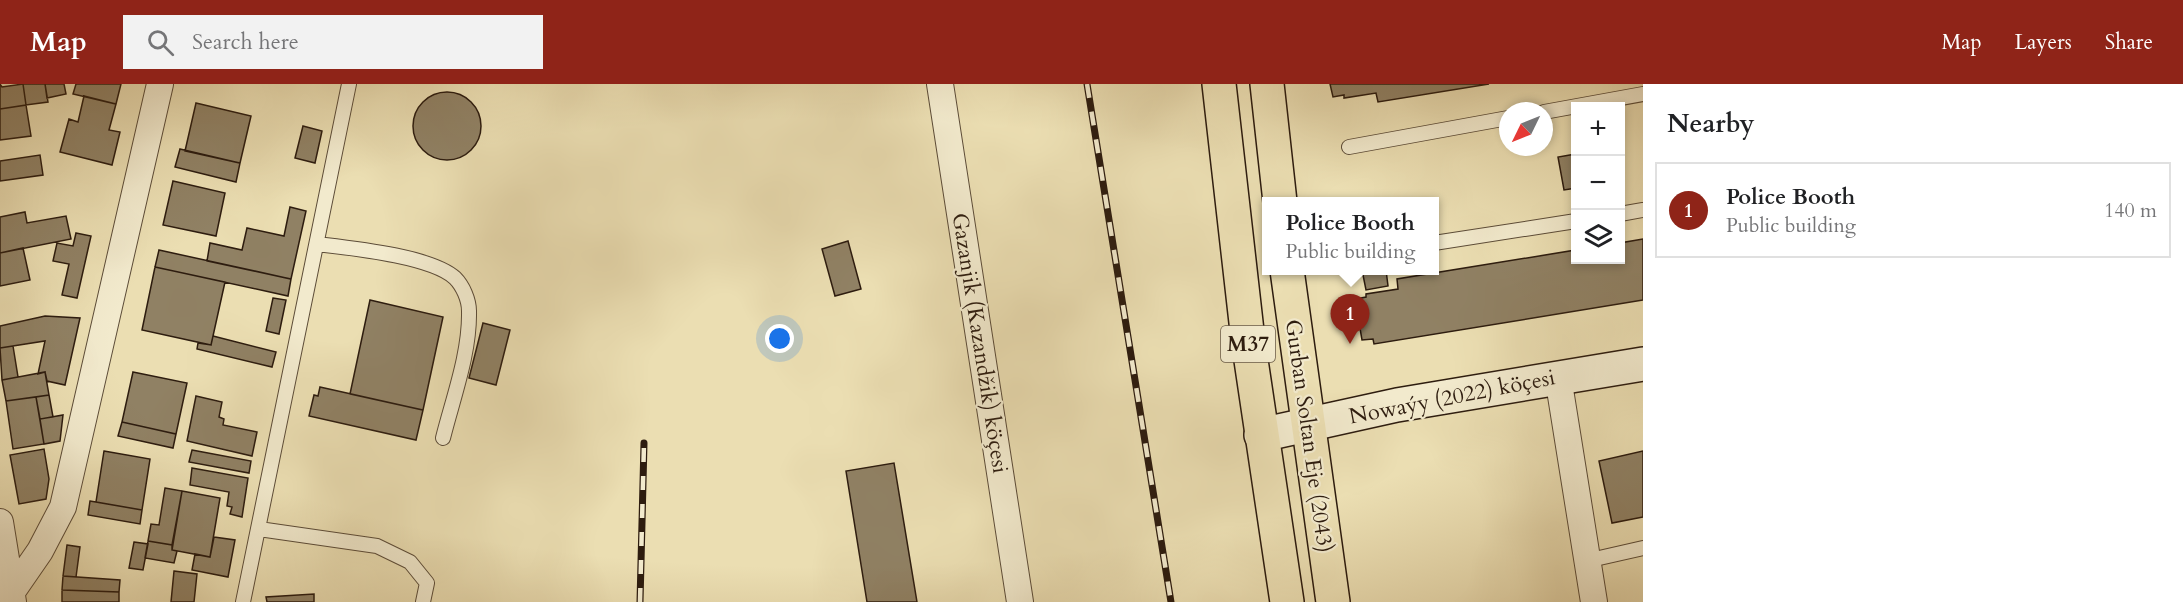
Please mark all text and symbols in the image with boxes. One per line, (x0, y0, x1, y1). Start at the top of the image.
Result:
search box (123, 15, 543, 69)
text: Map (30, 23, 87, 61)
icon: search (144, 26, 177, 59)
text: Search here (192, 27, 299, 57)
text: Map (1942, 28, 1982, 57)
text: Layers (2015, 28, 2072, 57)
text: Share (2105, 28, 2153, 57)
north arrow (1499, 102, 1553, 156)
map controls (1571, 102, 1625, 264)
button: + (1571, 102, 1625, 156)
text: Nearby (1667, 106, 1755, 141)
button: − (1571, 156, 1625, 210)
text: Police Booth (1726, 182, 1855, 212)
popup (1262, 197, 1439, 275)
text: 1 (1683, 197, 1694, 224)
text: 140 m (2104, 197, 2157, 224)
text: Police Booth (1285, 208, 1415, 238)
button: layers (1571, 210, 1625, 264)
street label: Gazanjik (Kazandžik) köçesi (945, 211, 1015, 475)
text: Public building (1726, 212, 1856, 239)
text: Public building (1285, 238, 1416, 265)
pin: 1 (1330, 294, 1370, 344)
street label: Gurban Soltan Eje (2043) (1278, 317, 1340, 555)
your location (765, 324, 794, 353)
road number: M37 (1221, 326, 1275, 362)
street label: Nowaýy (2022) köçesi (1346, 362, 1558, 432)

